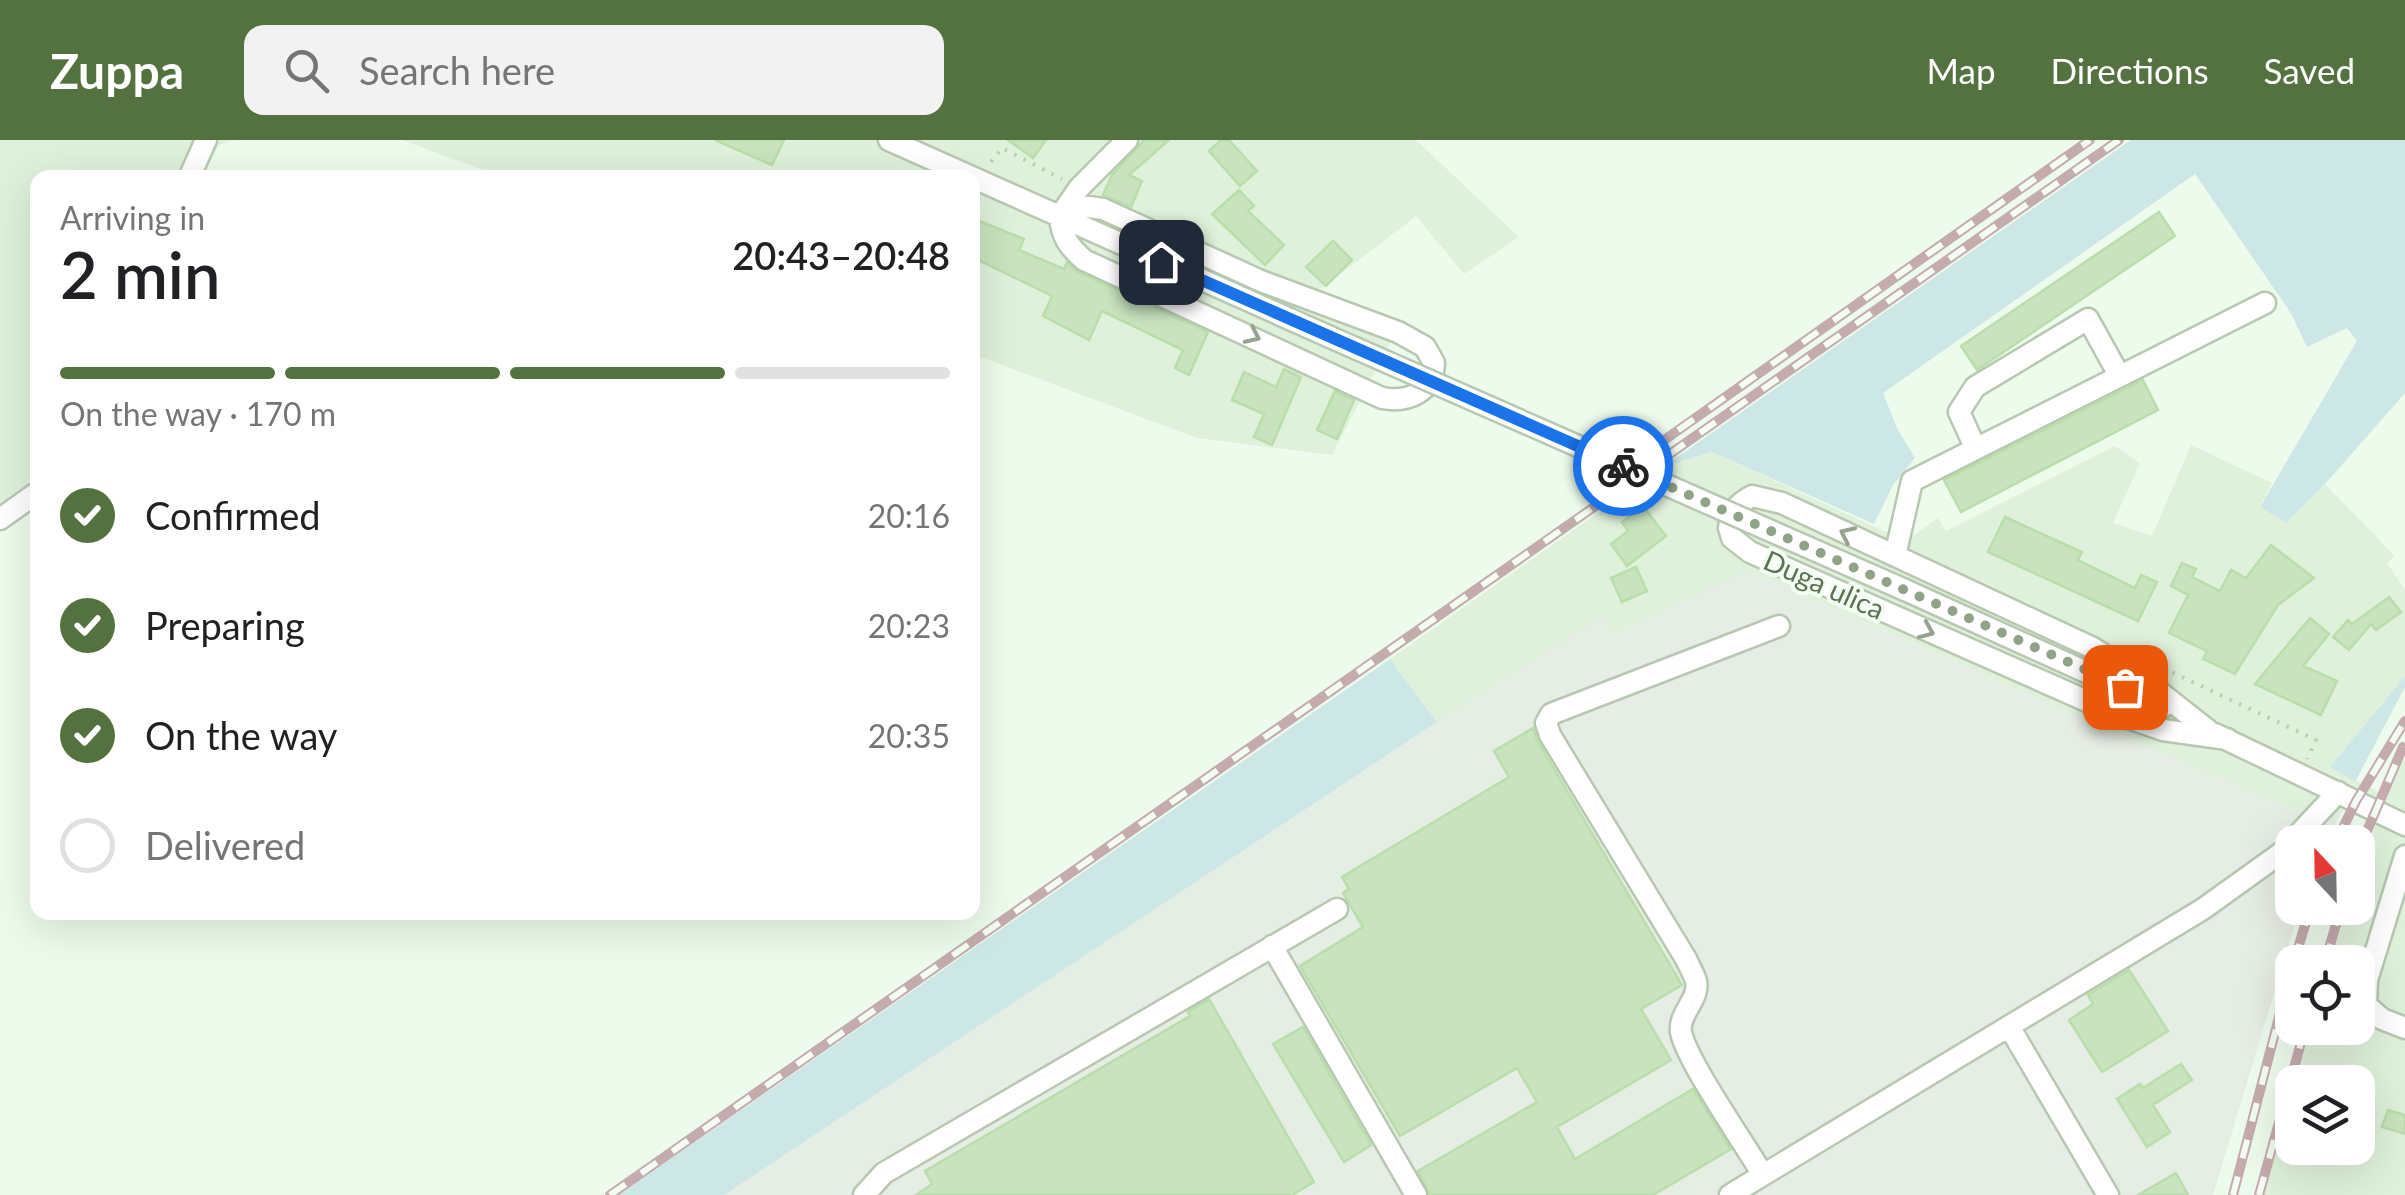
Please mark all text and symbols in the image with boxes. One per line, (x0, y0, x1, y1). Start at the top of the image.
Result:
search box (244, 25, 944, 115)
text: Zuppa (50, 42, 184, 99)
icon: search (279, 43, 334, 98)
text: Search here (359, 47, 555, 93)
text: Map (1927, 49, 1996, 91)
text: Directions (2051, 49, 2209, 91)
text: Saved (2264, 49, 2355, 91)
text: Arriving in (60, 198, 205, 237)
pin (1119, 220, 1204, 305)
text: 20:43–20:48 (732, 232, 950, 278)
text: 2 min (60, 235, 220, 313)
icon: home (1134, 235, 1189, 290)
one-way arrow (1243, 324, 1261, 344)
text: On the way · 170 m (60, 394, 336, 433)
courier (1573, 416, 1673, 516)
icon: bike (1596, 439, 1651, 494)
icon: check (60, 488, 115, 543)
text: Confirmed (145, 492, 321, 538)
text: 20:16 (868, 496, 950, 535)
one-way arrow (1839, 526, 1857, 546)
street label: Duga ulica (1759, 542, 1890, 626)
icon: check (60, 598, 115, 653)
text: Preparing (145, 602, 305, 648)
text: 20:23 (868, 606, 950, 645)
one-way arrow (1917, 619, 1935, 639)
pin (2083, 645, 2168, 730)
icon: bag (2098, 660, 2153, 715)
icon: check (60, 708, 115, 763)
text: On the way (145, 712, 337, 758)
text: 20:35 (868, 716, 950, 755)
text: Delivered (145, 822, 305, 868)
north arrow (2275, 825, 2375, 925)
map controls (2275, 825, 2375, 1165)
button: locate (2275, 945, 2375, 1045)
button: layers (2275, 1065, 2375, 1165)

